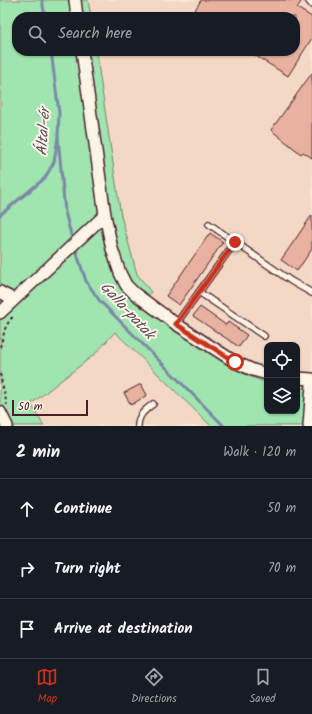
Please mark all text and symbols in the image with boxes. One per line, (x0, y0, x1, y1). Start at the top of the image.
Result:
search box (12, 12, 300, 56)
text: Search here (58, 22, 132, 46)
icon: search (26, 23, 48, 45)
water label: Által-ér (30, 104, 58, 157)
route end (226, 233, 244, 251)
water label: Galla-patak (94, 277, 162, 347)
map controls (264, 342, 300, 414)
button: locate (264, 342, 300, 378)
route start (226, 353, 244, 371)
button: layers (264, 378, 300, 414)
scale bar (12, 398, 88, 417)
text: 50 m (18, 398, 43, 416)
text: 2 min (16, 439, 60, 466)
text: Walk · 120 m (223, 442, 296, 463)
text: Continue (54, 497, 112, 521)
icon: ahead (16, 498, 38, 520)
text: 50 m (267, 498, 296, 519)
text: Turn right (54, 557, 121, 581)
icon: right (16, 558, 38, 580)
text: 70 m (268, 558, 296, 579)
text: Arrive at destination (54, 617, 193, 641)
icon: arrive (16, 618, 38, 640)
tab: Map (36, 666, 58, 708)
tab: Directions (131, 666, 177, 708)
tab: Saved (250, 666, 276, 708)

